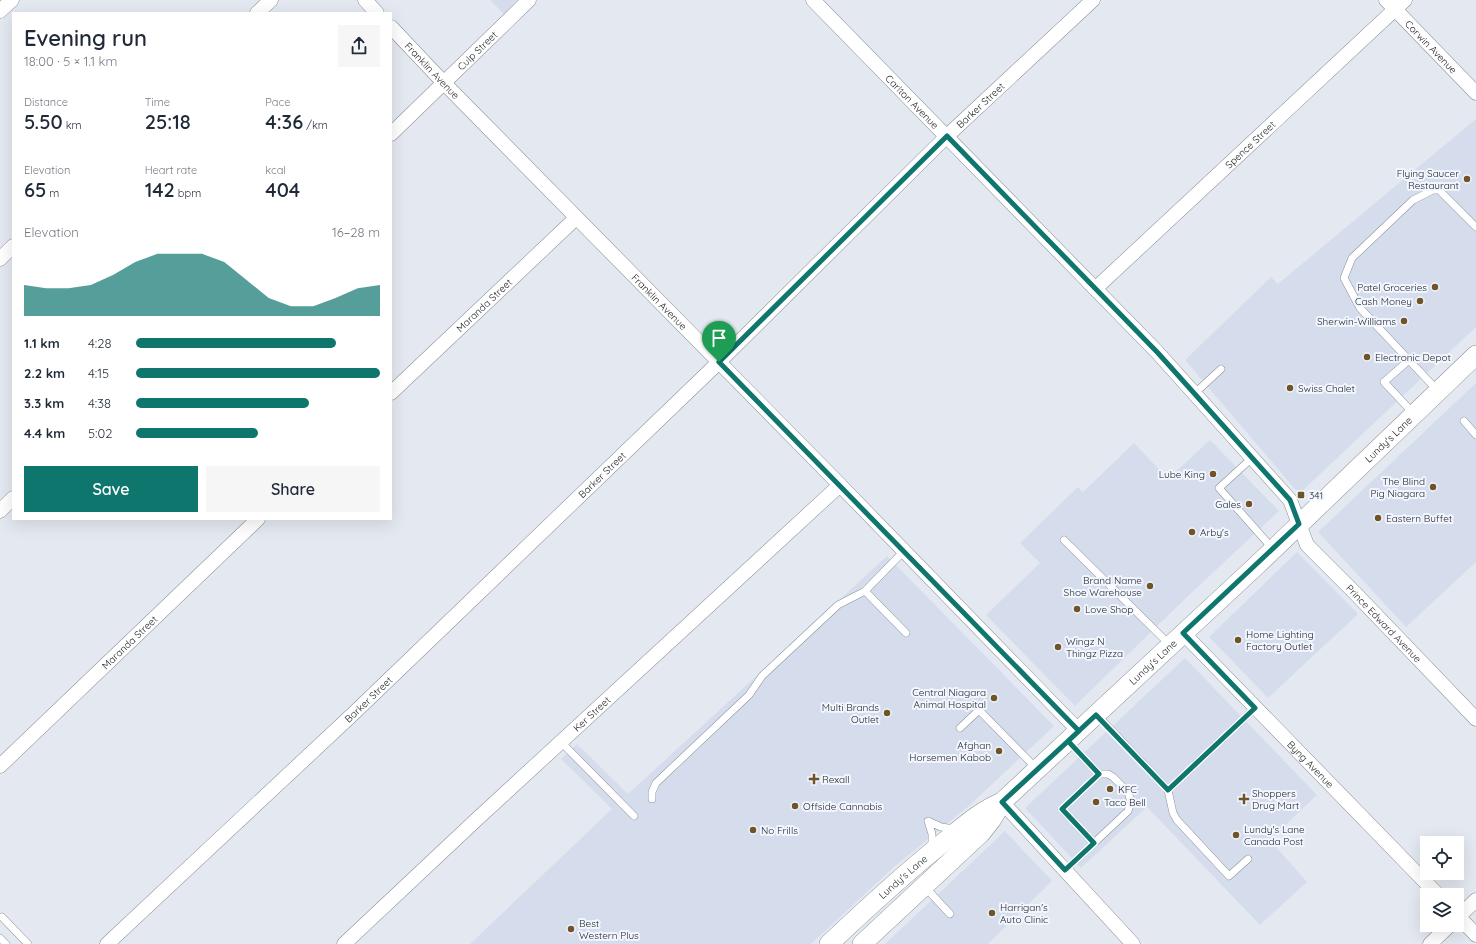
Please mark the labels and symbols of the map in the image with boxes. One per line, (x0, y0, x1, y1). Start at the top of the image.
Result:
street label: Corwin Avenue (1402, 18, 1460, 77)
street label: Culp Street (455, 28, 501, 73)
street label: Franklin Avenue (402, 40, 462, 102)
street label: Carlton Avenue (882, 72, 942, 132)
street label: Barker Street (954, 79, 1008, 131)
street label: Spence Street (1223, 118, 1279, 171)
place label: Flying Saucer Restaurant (1397, 167, 1460, 192)
marker: Flying Saucer Restaurant (1462, 174, 1472, 184)
street label: Franklin Avenue (629, 271, 690, 333)
street label: Maranda Street (454, 275, 515, 335)
place label: Patel Groceries (1357, 281, 1427, 294)
marker: Patel Groceries (1430, 282, 1440, 292)
place label: Cash Money (1355, 295, 1412, 308)
marker: Cash Money (1415, 296, 1425, 306)
place label: Sherwin-Williams (1317, 315, 1396, 328)
marker: Sherwin-Williams (1399, 316, 1409, 326)
pin (702, 321, 736, 362)
place label: Electronic Depot (1375, 351, 1452, 364)
marker: Electronic Depot (1362, 352, 1372, 362)
place label: Swiss Chalet (1298, 382, 1356, 395)
marker: Swiss Chalet (1285, 383, 1295, 393)
street label: Lundy's Lane (1362, 414, 1415, 465)
street label: Barker Street (576, 449, 629, 501)
place label: Lube King (1159, 468, 1205, 481)
marker: Lube King (1208, 469, 1218, 479)
place label: The Blind Pig Niagara (1370, 475, 1425, 500)
marker: The Blind Pig Niagara (1428, 482, 1438, 492)
place label: 341 (1309, 489, 1323, 502)
marker: 341 (1296, 490, 1306, 500)
place label: Gales (1215, 498, 1241, 511)
marker: Gales (1244, 499, 1254, 509)
place label: Eastern Buffet (1386, 512, 1453, 525)
marker: Eastern Buffet (1373, 513, 1383, 523)
place label: Arby's (1200, 526, 1229, 539)
marker: Arby's (1187, 527, 1197, 537)
place label: Brand Name Shoe Warehouse (1064, 574, 1142, 599)
marker: Brand Name Shoe Warehouse (1145, 581, 1155, 591)
street label: Prince Edward Avenue (1343, 582, 1424, 666)
place label: Love Shop (1085, 603, 1133, 616)
marker: Love Shop (1072, 604, 1082, 614)
street label: Maranda Street (99, 613, 161, 672)
place label: Home Lighting Factory Outlet (1246, 628, 1314, 653)
place label: Wingz N Thingz Pizza (1066, 635, 1123, 660)
marker: Home Lighting Factory Outlet (1233, 635, 1243, 645)
street label: Lundy's Lane (1126, 637, 1180, 688)
marker: Wingz N Thingz Pizza (1053, 642, 1063, 652)
street label: Barker Street (342, 673, 396, 725)
place label: Central Niagara Animal Hospital (912, 686, 986, 711)
street label: Ker Street (570, 693, 614, 735)
marker: Central Niagara Animal Hospital (989, 693, 999, 703)
place label: Multi Brands Outlet (822, 701, 880, 726)
marker: Multi Brands Outlet (882, 708, 892, 718)
street label: Byng Avenue (1284, 738, 1337, 791)
place label: Afghan Horsemen Kabob (909, 739, 991, 764)
marker: Afghan Horsemen Kabob (994, 746, 1004, 756)
place label: Rexall (822, 773, 850, 786)
marker: Rexall (809, 774, 819, 784)
place label: KFC (1118, 783, 1137, 796)
marker: KFC (1105, 784, 1115, 794)
place label: Shoppers Drug Mart (1252, 787, 1300, 812)
marker: Shoppers Drug Mart (1239, 794, 1249, 804)
place label: Taco Bell (1104, 796, 1146, 809)
marker: Taco Bell (1091, 797, 1101, 807)
place label: Offside Cannabis (803, 800, 883, 813)
marker: Offside Cannabis (790, 801, 800, 811)
place label: Lundy's Lane Canada Post (1244, 823, 1305, 848)
place label: No Frills (761, 824, 798, 837)
marker: No Frills (748, 825, 758, 835)
marker: Lundy's Lane Canada Post (1231, 830, 1241, 840)
street label: Lundy's Lane (876, 852, 931, 902)
place label: Harrigan's Auto Clinic (1000, 901, 1048, 926)
marker: Harrigan's Auto Clinic (987, 908, 997, 918)
place label: Best Western Plus (579, 917, 639, 942)
marker: Best Western Plus (566, 924, 576, 934)

